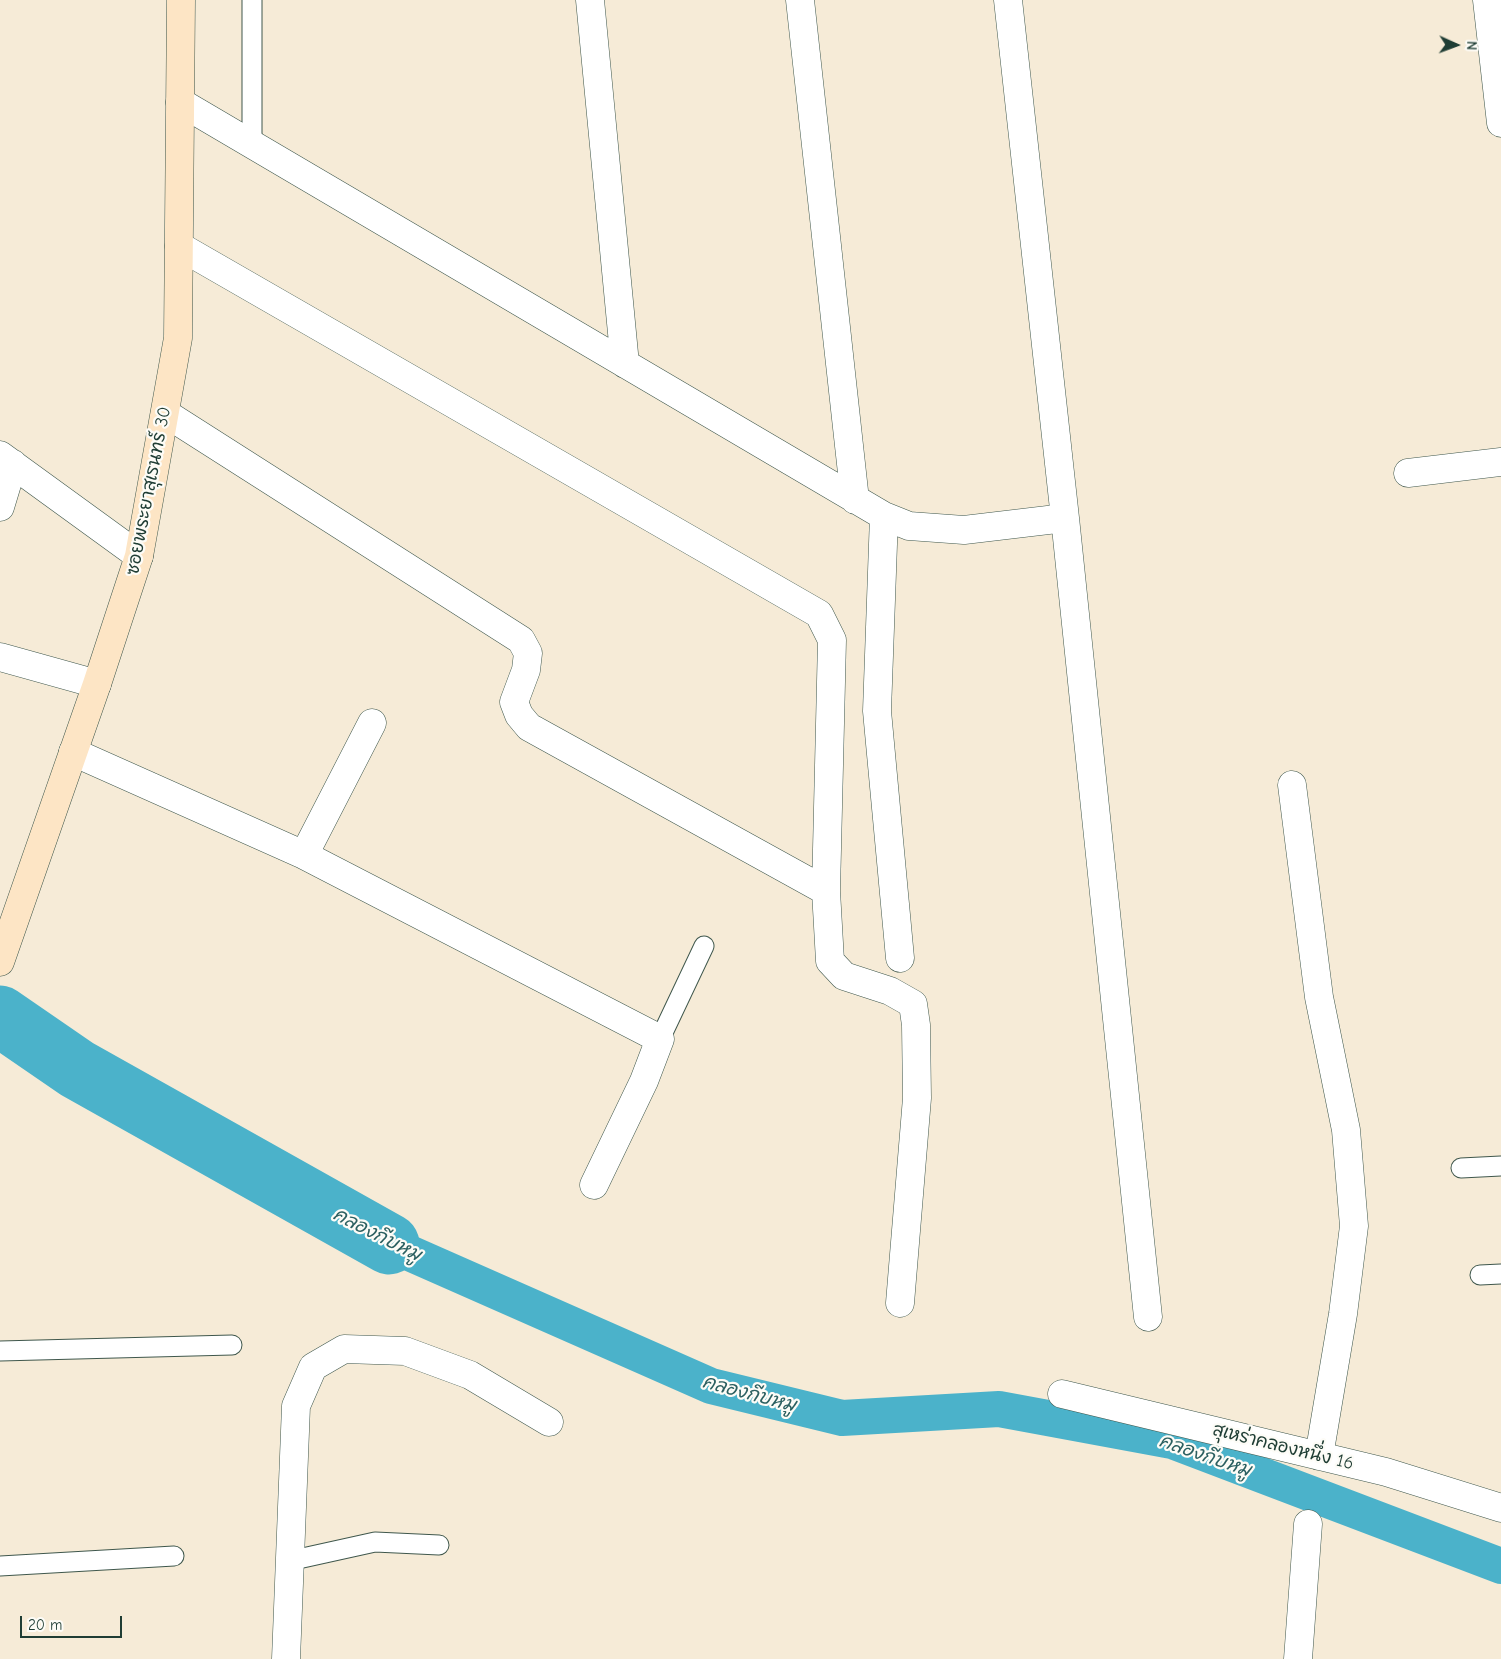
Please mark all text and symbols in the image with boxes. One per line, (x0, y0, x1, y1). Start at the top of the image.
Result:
north arrow (1431, 20, 1481, 70)
text: N (1463, 41, 1480, 50)
street label: ซอยพระยาสุเรนทร์ 30 (122, 405, 176, 577)
water label: คลองกีบหมู (329, 1203, 425, 1267)
water label: คลองกีบหมู (700, 1371, 798, 1417)
street label: สุเหร่าคลองหนึ่ง 16 (1210, 1419, 1356, 1475)
water label: คลองกีบหมู (1156, 1430, 1254, 1482)
scale bar (22, 1606, 125, 1638)
text: 20 m (28, 1616, 62, 1634)

